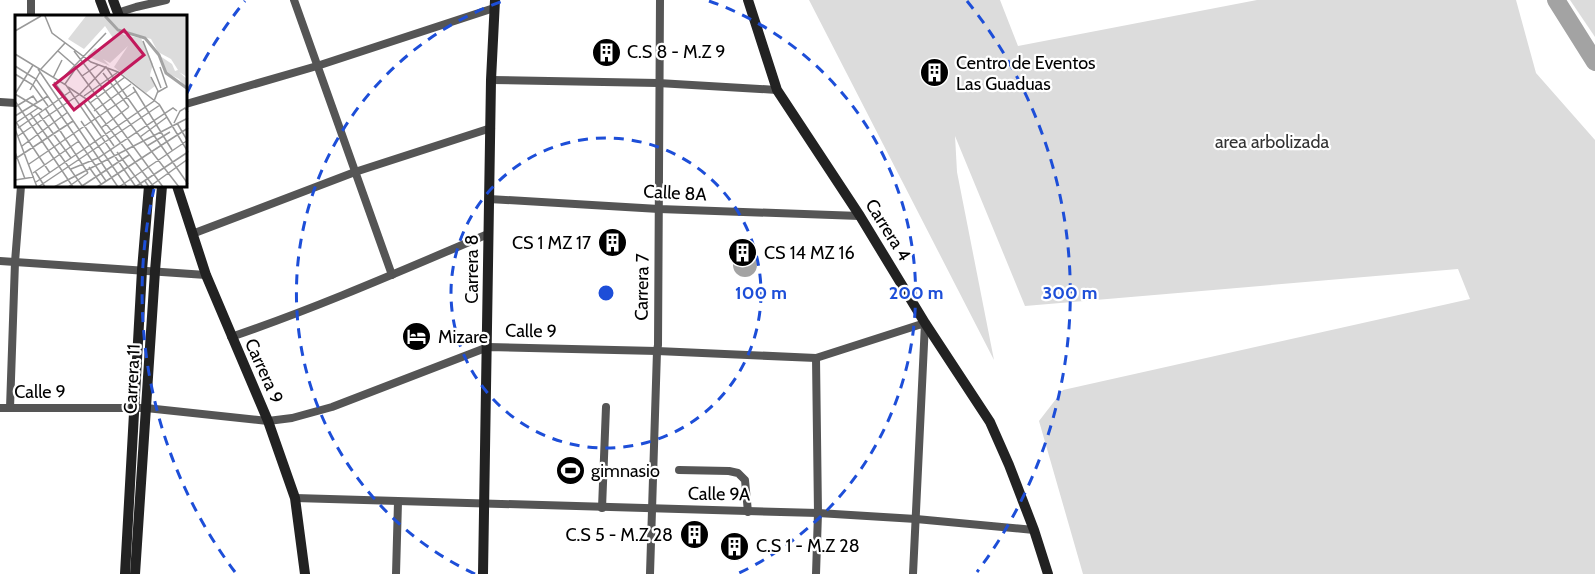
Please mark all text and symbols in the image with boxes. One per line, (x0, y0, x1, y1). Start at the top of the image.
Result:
inset map (15, 15, 188, 188)
building icon: C.S 8 - M.Z 9 (590, 36, 622, 68)
place label: C.S 8 - M.Z 9 (627, 41, 726, 63)
place label: Centro de Eventos Las Guaduas (956, 52, 1096, 95)
building icon: Centro de Eventos Las Guaduas (919, 57, 951, 89)
park label: area arbolizada (1215, 131, 1329, 153)
street label: Calle 8A (643, 180, 707, 206)
street label: Carrera 4 (860, 195, 916, 265)
building icon: CS 1 MZ 17 (596, 227, 628, 259)
place label: CS 1 MZ 17 (512, 232, 591, 254)
street label: Carrera 8 (461, 234, 483, 304)
building icon: CS 14 MZ 16 (727, 237, 759, 269)
place label: CS 14 MZ 16 (764, 242, 855, 264)
street label: Carrera 7 (630, 253, 654, 321)
text: 100 m (735, 282, 787, 304)
text: 200 m (889, 282, 943, 304)
text: 300 m (1043, 282, 1097, 304)
centre of rings (596, 283, 616, 303)
street label: Calle 9 (505, 320, 557, 342)
hotel icon: Mizare (401, 321, 433, 353)
place label: Mizare (438, 326, 488, 348)
street label: Carrera 9 (240, 335, 288, 407)
street label: Carrera 11 (119, 343, 145, 415)
street label: Calle 9 (14, 381, 66, 403)
sports icon: gimnasio (554, 455, 586, 487)
place label: gimnasio (591, 460, 660, 482)
street label: Calle 9A (688, 482, 750, 506)
building icon: C.S 5 - M.Z 28 (678, 519, 710, 551)
place label: C.S 5 - M.Z 28 (566, 524, 673, 546)
building icon: C.S 1 - M.Z 28 (719, 530, 751, 562)
place label: C.S 1 - M.Z 28 (756, 535, 860, 557)

